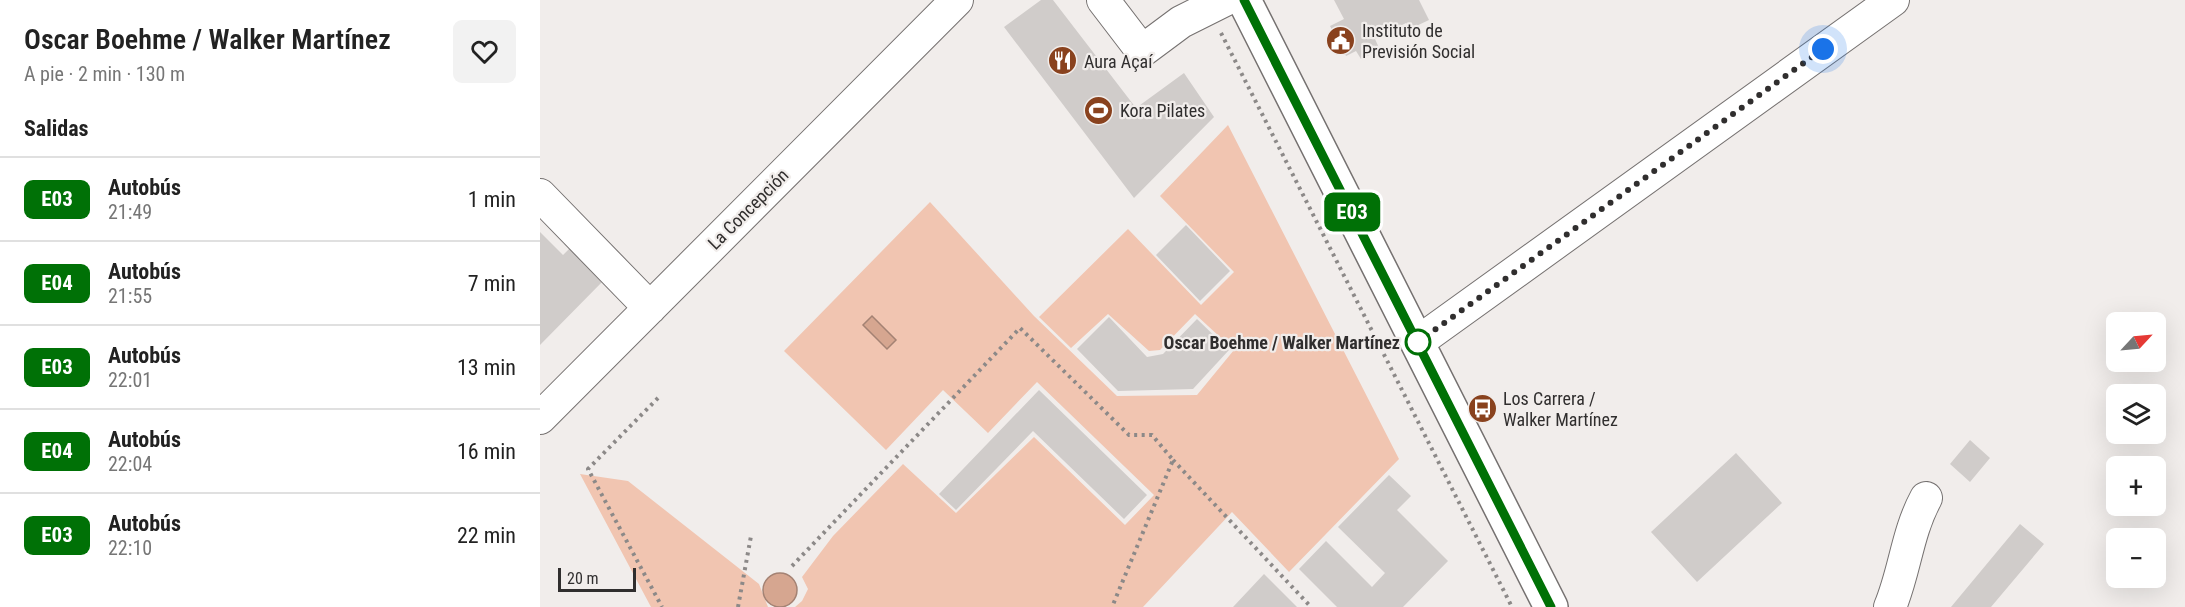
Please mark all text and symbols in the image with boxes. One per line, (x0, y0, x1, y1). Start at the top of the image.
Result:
button: heart (453, 20, 516, 83)
place label: Instituto de Previsión Social (1362, 20, 1475, 62)
text: Oscar Boehme / Walker Martínez (24, 23, 391, 56)
public building icon: Instituto de Previsión Social (1325, 24, 1357, 56)
your location (1808, 34, 1838, 64)
restaurant icon: Aura Açaí (1047, 45, 1079, 77)
place label: Aura Açaí (1084, 51, 1153, 72)
text: A pie · 2 min · 130 m (24, 62, 185, 86)
sports icon: Kora Pilates (1083, 94, 1115, 126)
place label: Kora Pilates (1120, 100, 1205, 121)
text: Salidas (24, 116, 89, 141)
street label: La Concepción (703, 164, 793, 254)
text: Autobús (108, 175, 181, 200)
text: E03 (41, 187, 73, 211)
text: 1 min (468, 187, 516, 212)
line badge: E03 (1318, 192, 1386, 232)
text: 21:49 (108, 200, 152, 224)
text: E03 (1336, 200, 1368, 224)
text: Autobús (108, 259, 181, 284)
text: E04 (41, 271, 73, 295)
text: 7 min (468, 271, 516, 296)
text: 21:55 (108, 284, 152, 308)
north arrow (2106, 312, 2166, 372)
map controls (2106, 312, 2166, 588)
marker: Oscar Boehme / Walker Martínez (1405, 329, 1431, 355)
place label: Oscar Boehme / Walker Martínez (1164, 332, 1400, 353)
text: Autobús (108, 343, 181, 368)
text: E03 (41, 355, 73, 379)
text: 13 min (457, 355, 516, 380)
text: 22:01 (108, 368, 152, 392)
button: layers (2106, 384, 2166, 444)
place label: Los Carrera / Walker Martínez (1503, 388, 1618, 430)
bus stop icon: Los Carrera / Walker Martínez (1466, 392, 1498, 424)
text: Autobús (108, 427, 181, 452)
text: E04 (41, 439, 73, 463)
text: 16 min (457, 439, 516, 464)
text: 22:04 (108, 452, 152, 476)
button: + (2106, 456, 2166, 516)
text: Autobús (108, 511, 181, 536)
text: E03 (41, 523, 73, 547)
text: 22 min (457, 523, 516, 548)
button: − (2106, 528, 2166, 588)
text: 22:10 (108, 536, 152, 560)
scale bar (558, 565, 636, 592)
text: 20 m (567, 569, 599, 588)

